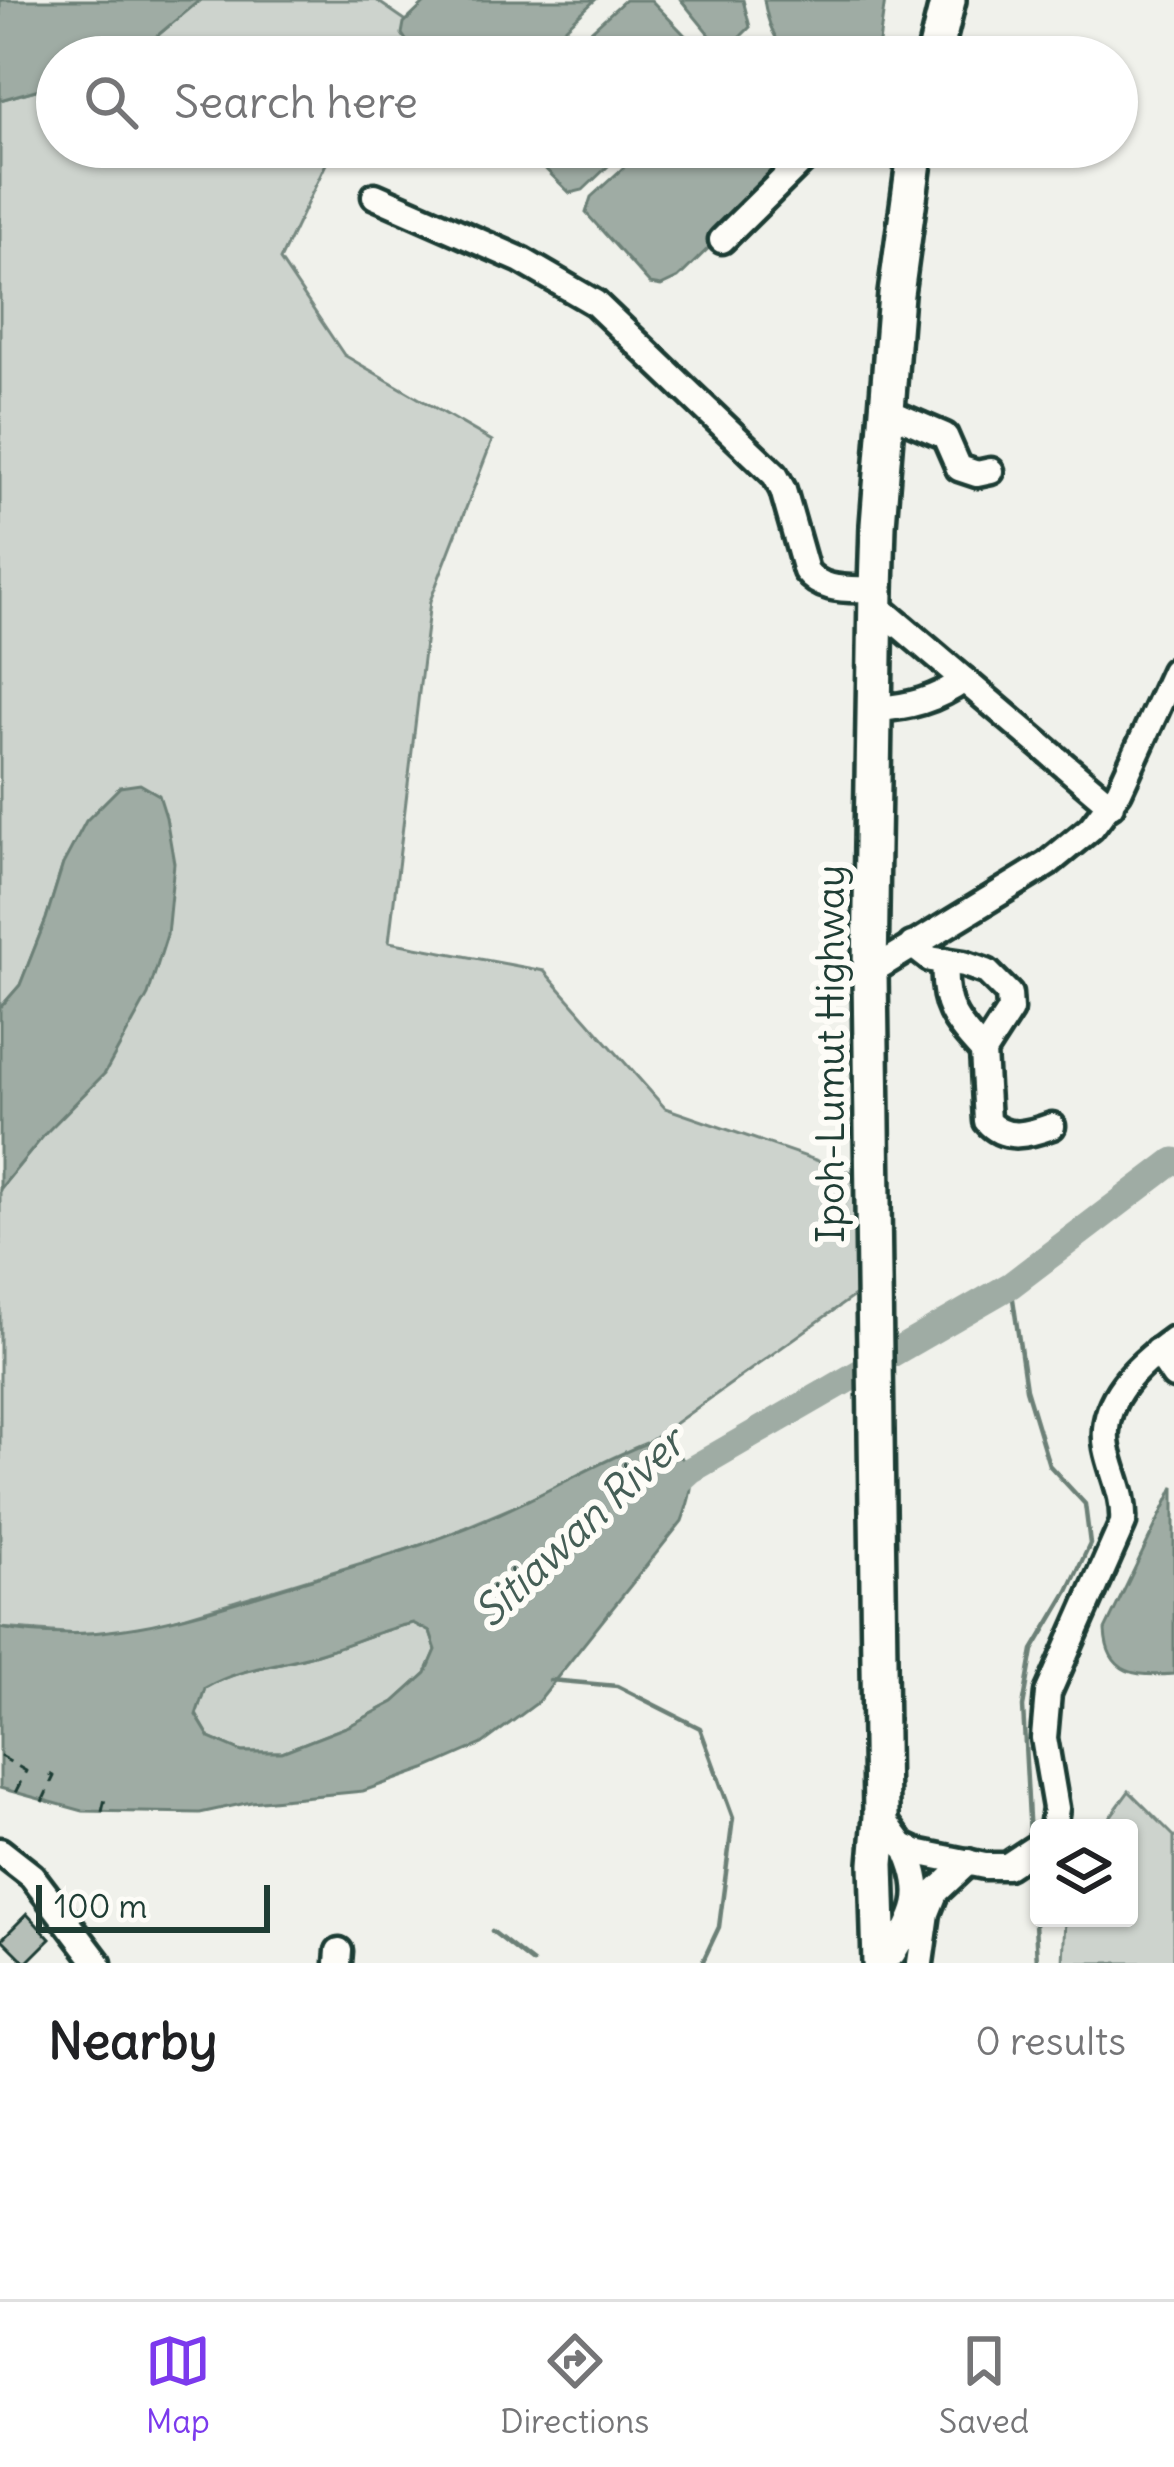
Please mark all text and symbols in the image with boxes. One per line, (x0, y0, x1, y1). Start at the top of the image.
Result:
search box (36, 36, 1138, 168)
icon: search (78, 69, 144, 135)
text: Search here (174, 74, 418, 130)
street label: Ipoh-Lumut Highway (806, 865, 855, 1243)
water label: Sitiawan River (463, 1413, 698, 1637)
map controls (1030, 1819, 1138, 1927)
button: layers (1030, 1819, 1138, 1927)
scale bar (36, 1879, 270, 1932)
text: 100 m (54, 1885, 147, 1927)
text: Nearby (48, 2009, 217, 2073)
text: 0 results (975, 2017, 1126, 2066)
tab: Map (145, 2328, 211, 2442)
tab: Directions (500, 2328, 649, 2442)
tab: Saved (939, 2328, 1029, 2442)

